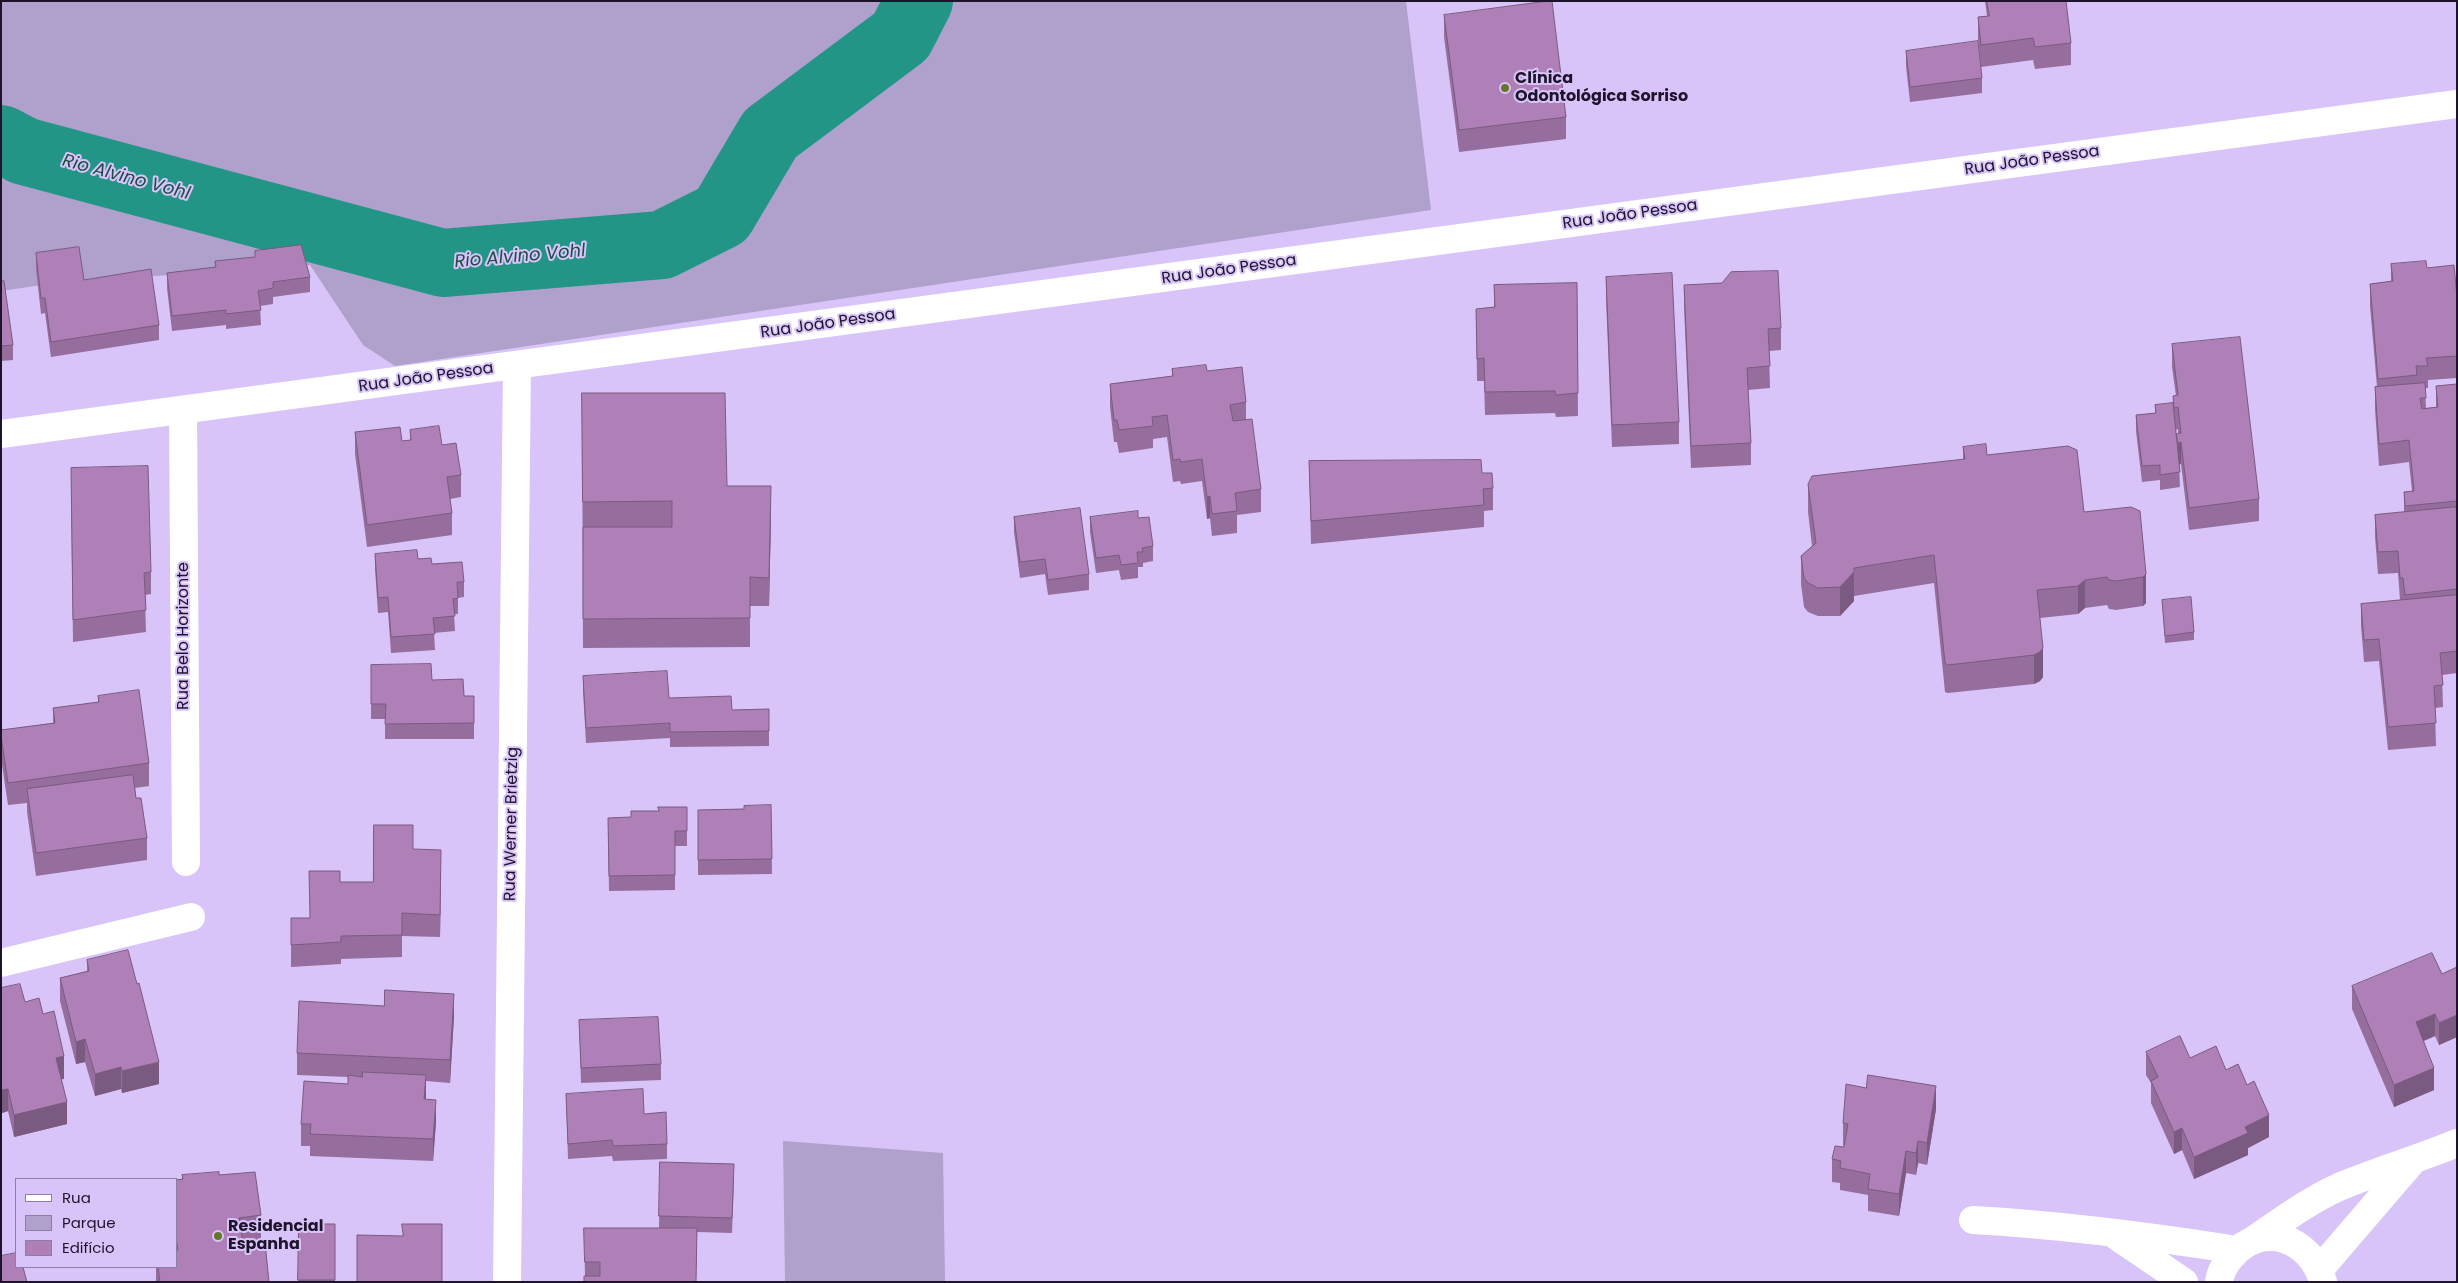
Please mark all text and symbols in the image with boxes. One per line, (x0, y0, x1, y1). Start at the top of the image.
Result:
place label: Clínica Odontológica Sorriso (1515, 69, 1688, 107)
marker: Clínica Odontológica Sorriso (1499, 82, 1511, 94)
street label: Rua João Pessoa (1963, 142, 2101, 180)
water label: Rio Alvino Vohl (60, 151, 192, 205)
street label: Rua João Pessoa (1561, 196, 1699, 234)
water label: Rio Alvino Vohl (454, 241, 586, 273)
street label: Rua João Pessoa (1160, 251, 1298, 289)
street label: Rua João Pessoa (759, 305, 897, 343)
street label: Rua João Pessoa (357, 359, 495, 397)
street label: Rua Belo Horizonte (174, 562, 194, 710)
street label: Rua Werner Brietzig (501, 747, 523, 901)
legend (15, 1178, 178, 1268)
text: Rua (62, 1187, 91, 1208)
text: Parque (62, 1212, 115, 1233)
place label: Residencial Espanha (228, 1217, 323, 1255)
marker: Residencial Espanha (212, 1230, 224, 1242)
text: Edifício (62, 1237, 115, 1258)

